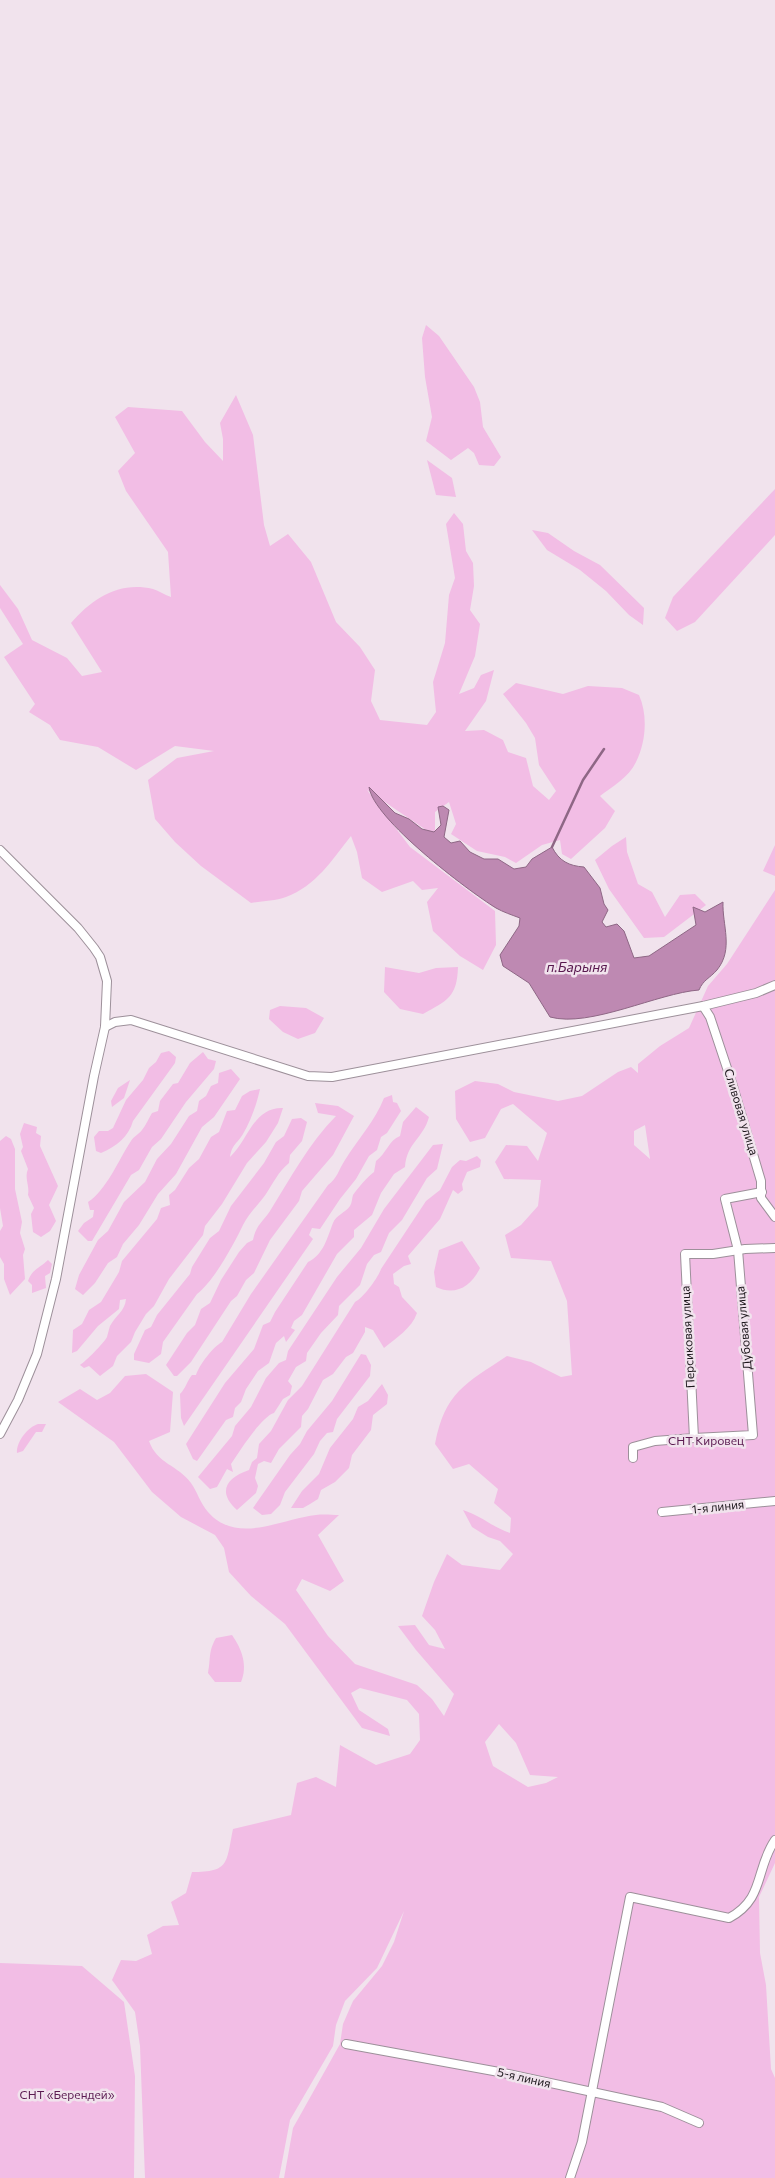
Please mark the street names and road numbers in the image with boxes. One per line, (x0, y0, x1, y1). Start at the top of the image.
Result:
street label: Сливовая улица (722, 1067, 762, 1157)
street label: Персиковая улица (677, 1286, 697, 1389)
street label: Дубовая улица (732, 1286, 754, 1371)
street label: 1-я линия (691, 1496, 745, 1516)
street label: 5-я линия (496, 2064, 552, 2090)

